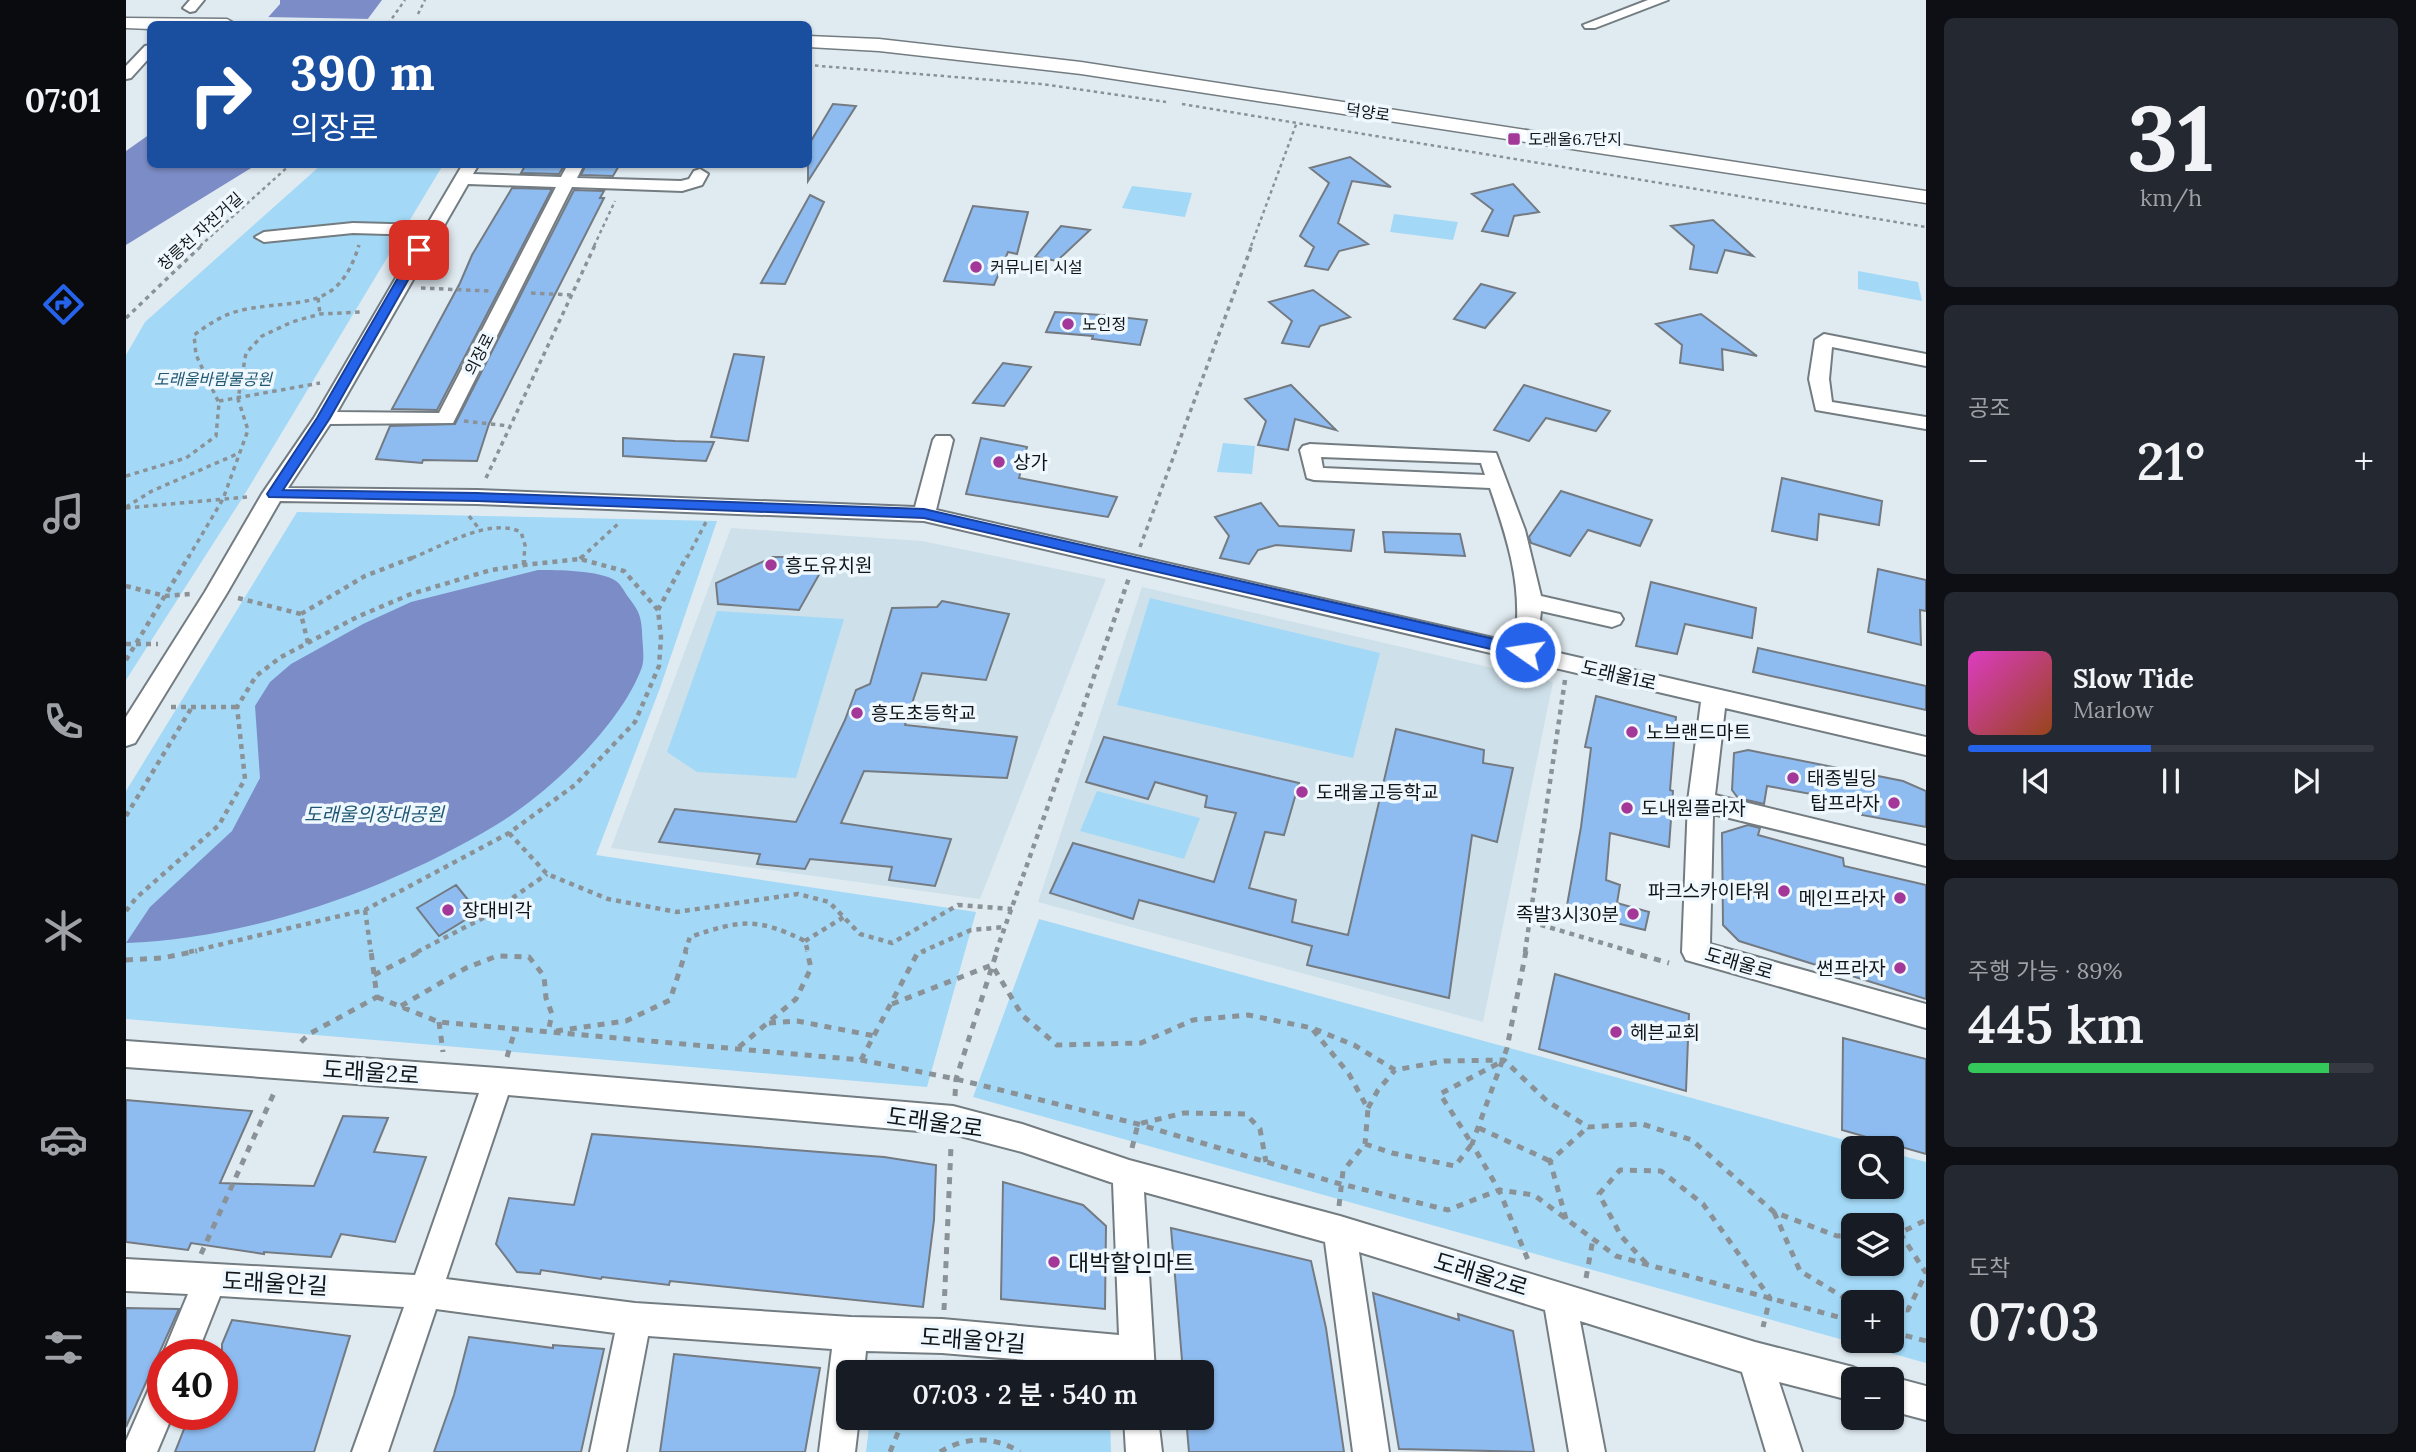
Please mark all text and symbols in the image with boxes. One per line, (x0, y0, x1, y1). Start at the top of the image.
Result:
text: 390 m (290, 41, 435, 103)
icon: right (175, 49, 266, 140)
text: 31 (2127, 79, 2215, 196)
text: 07:01 (25, 80, 101, 121)
street label: 덕양로 (1345, 99, 1392, 125)
text: 의장로 (290, 107, 378, 148)
place label: 도래울6.7단지 (1528, 129, 1622, 149)
marker: 도래울6.7단지 (1506, 131, 1522, 147)
text: km/h (2140, 183, 2202, 212)
street label: 창릉천 자전거길 (153, 188, 247, 274)
pin (389, 220, 449, 280)
icon: arrive (400, 231, 438, 269)
place label: 커뮤니티 시설 (990, 257, 1083, 277)
marker: 커뮤니티 시설 (968, 259, 984, 275)
icon: directions (39, 280, 88, 329)
place label: 노인정 (1082, 314, 1126, 334)
marker: 노인정 (1060, 316, 1076, 332)
street label: 의장로 (460, 330, 498, 378)
park label: 도래울바람물공원 (154, 369, 273, 389)
text: 공조 (1968, 393, 2010, 422)
text: 21° (2137, 428, 2205, 494)
text: − (1968, 437, 1988, 485)
text: + (2354, 437, 2374, 485)
place label: 상가 (1013, 450, 1048, 474)
marker: 상가 (991, 454, 1007, 470)
icon: music (39, 489, 88, 538)
place label: 흥도유치원 (785, 553, 872, 577)
marker: 흥도유치원 (763, 557, 779, 573)
position arrow (1488, 615, 1562, 689)
street label: 도래울1로 (1579, 655, 1659, 695)
text: Slow Tide (2073, 662, 2194, 695)
text: Marlow (2073, 695, 2154, 724)
icon: phone (39, 697, 88, 746)
place label: 흥도초등학교 (871, 701, 976, 725)
marker: 흥도초등학교 (849, 705, 865, 721)
place label: 노브랜드마트 (1646, 720, 1751, 744)
marker: 노브랜드마트 (1624, 724, 1640, 740)
icon: previous (2017, 762, 2055, 800)
icon: pause (2152, 762, 2190, 800)
icon: next (2287, 762, 2325, 800)
place label: 태종빌딩 (1807, 766, 1877, 790)
marker: 태종빌딩 (1785, 770, 1801, 786)
place label: 도래울고등학교 (1316, 780, 1438, 804)
marker: 도래울고등학교 (1294, 784, 1310, 800)
place label: 탑프라자 (1810, 791, 1880, 815)
marker: 탑프라자 (1886, 795, 1902, 811)
place label: 도내원플라자 (1641, 796, 1746, 820)
marker: 도내원플라자 (1619, 800, 1635, 816)
park label: 도래울의장대공원 (304, 802, 445, 826)
place label: 파크스카이타워 (1648, 879, 1770, 903)
marker: 파크스카이타워 (1776, 883, 1792, 899)
place label: 메인프라자 (1799, 886, 1886, 910)
marker: 메인프라자 (1892, 890, 1908, 906)
place label: 장대비각 (462, 898, 532, 922)
marker: 장대비각 (440, 902, 456, 918)
place label: 족발3시30분 (1516, 902, 1619, 926)
icon: climate (39, 906, 88, 955)
marker: 족발3시30분 (1625, 906, 1641, 922)
street label: 도래울로 (1702, 942, 1776, 984)
place label: 썬프라자 (1816, 956, 1886, 980)
text: 주행 가능 · 89% (1968, 956, 2123, 985)
marker: 썬프라자 (1892, 960, 1908, 976)
text: 445 km (1968, 991, 2144, 1057)
place label: 헤븐교회 (1630, 1020, 1700, 1044)
marker: 헤븐교회 (1608, 1024, 1624, 1040)
street label: 도래울2로 (322, 1054, 420, 1090)
street label: 도래울2로 (885, 1101, 985, 1143)
icon: car (39, 1115, 88, 1164)
map controls (1841, 1136, 1904, 1430)
button: search (1841, 1136, 1904, 1199)
button: layers (1841, 1213, 1904, 1276)
street label: 도래울2로 (1430, 1246, 1532, 1302)
place label: 대박할인마트 (1068, 1248, 1195, 1277)
text: 도착 (1968, 1253, 2010, 1282)
marker: 대박할인마트 (1046, 1254, 1062, 1270)
street label: 도래울안길 (221, 1266, 329, 1300)
text: 07:03 (1968, 1288, 2100, 1354)
button: + (1841, 1290, 1904, 1353)
street label: 도래울안길 (919, 1322, 1027, 1358)
icon: filters (39, 1323, 88, 1372)
speed limit sign: 40 (147, 1339, 238, 1430)
button: − (1841, 1367, 1904, 1430)
text: 07:03 · 2 분 · 540 m (912, 1378, 1138, 1411)

